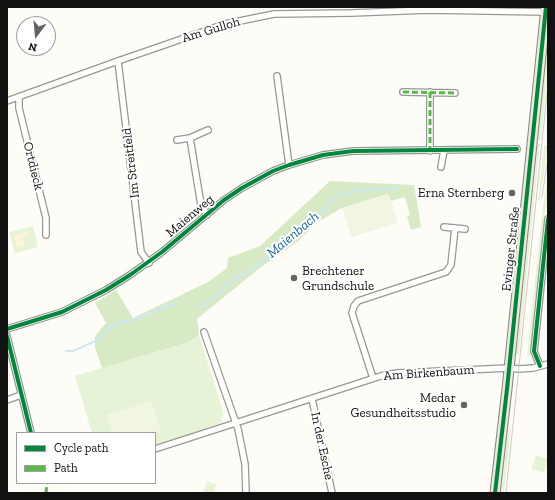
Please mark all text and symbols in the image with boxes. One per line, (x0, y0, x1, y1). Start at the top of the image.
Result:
street label: Am Gulloh (180, 14, 242, 46)
north arrow (16, 16, 56, 56)
text: N (27, 40, 39, 54)
street label: Im Streitfeld (119, 127, 143, 199)
street label: Ortdieck (19, 140, 47, 192)
place label: Erna Sternberg (418, 185, 504, 201)
marker: Erna Sternberg (507, 188, 517, 198)
street label: Maienweg (163, 192, 217, 240)
street label: Evinger Straße (499, 206, 523, 292)
water label: Maienbach (263, 208, 323, 262)
place label: Brechtener Grundschule (302, 263, 374, 294)
marker: Brechtener Grundschule (289, 273, 299, 283)
street label: Am Birkenbaum (383, 362, 475, 384)
place label: Medar Gesundheitsstudio (351, 390, 456, 421)
marker: Medar Gesundheitsstudio (459, 400, 469, 410)
street label: In der Esche (307, 411, 337, 481)
legend (16, 432, 156, 484)
text: Cycle path (54, 441, 108, 455)
text: Path (54, 461, 78, 475)

